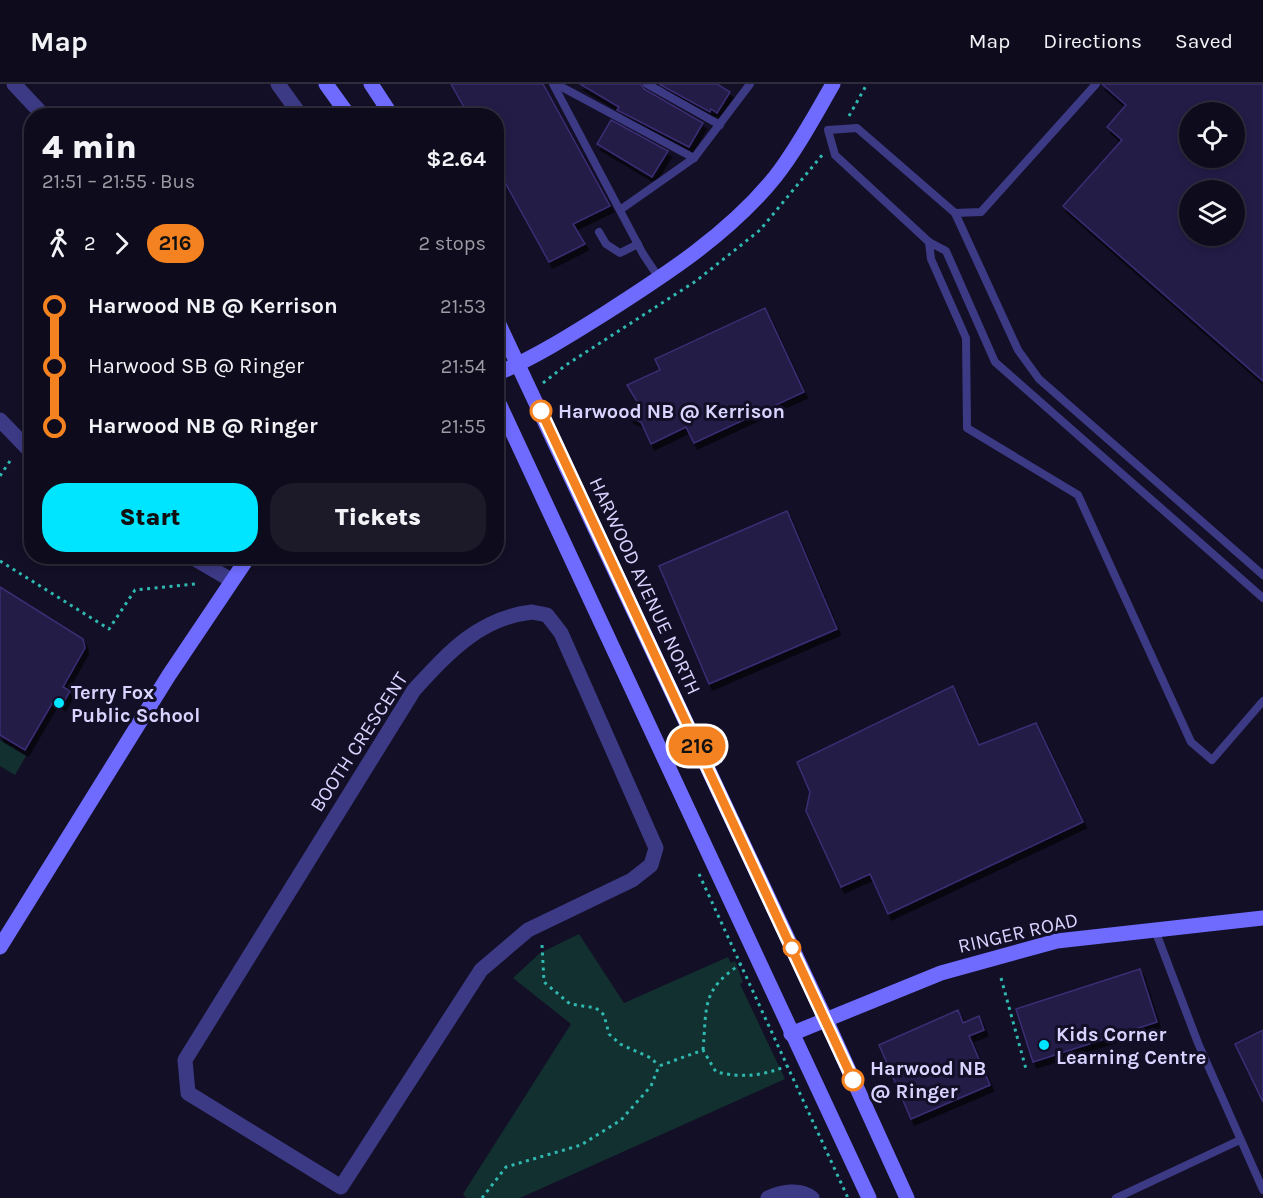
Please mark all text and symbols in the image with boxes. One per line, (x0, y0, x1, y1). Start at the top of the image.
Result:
text: Map (30, 25, 88, 58)
text: Map (969, 29, 1010, 53)
text: Directions (1043, 29, 1142, 53)
text: Saved (1175, 29, 1233, 53)
map controls (1179, 102, 1245, 246)
button: locate (1179, 102, 1245, 168)
text: 4 min (42, 128, 137, 166)
text: $2.64 (426, 146, 486, 172)
text: 21:51 – 21:55 · Bus (42, 170, 195, 193)
button: layers (1179, 180, 1245, 246)
icon: walk (42, 227, 75, 260)
icon: forward (105, 227, 138, 260)
text: 216 (159, 231, 192, 255)
text: 2 (84, 232, 96, 255)
text: 2 stops (419, 232, 486, 255)
text: Harwood NB @ Kerrison (88, 293, 338, 319)
text: 21:53 (440, 295, 486, 318)
text: Harwood SB @ Ringer (88, 353, 304, 379)
text: 21:54 (441, 355, 486, 378)
marker: Harwood NB @ Kerrison (530, 400, 552, 422)
place label: Harwood NB @ Kerrison (558, 400, 785, 423)
text: Harwood NB @ Ringer (88, 413, 318, 439)
text: 21:55 (441, 415, 486, 438)
street label: HARWOOD AVENUE NORTH (584, 474, 706, 698)
button: Start (42, 483, 258, 552)
button: Tickets (270, 483, 486, 552)
street label: BOOTH CRESCENT (305, 668, 413, 816)
place label: Terry Fox Public School (71, 681, 200, 727)
marker: Terry Fox Public School (52, 696, 66, 710)
line badge: 216 (662, 726, 732, 766)
text: 216 (681, 734, 713, 758)
street label: RINGER ROAD (956, 908, 1080, 958)
unlabelled marker (783, 939, 801, 957)
place label: Kids Corner Learning Centre (1056, 1023, 1206, 1069)
marker: Kids Corner Learning Centre (1037, 1038, 1051, 1052)
place label: Harwood NB @ Ringer (870, 1057, 986, 1103)
marker: Harwood NB @ Ringer (842, 1069, 864, 1091)

